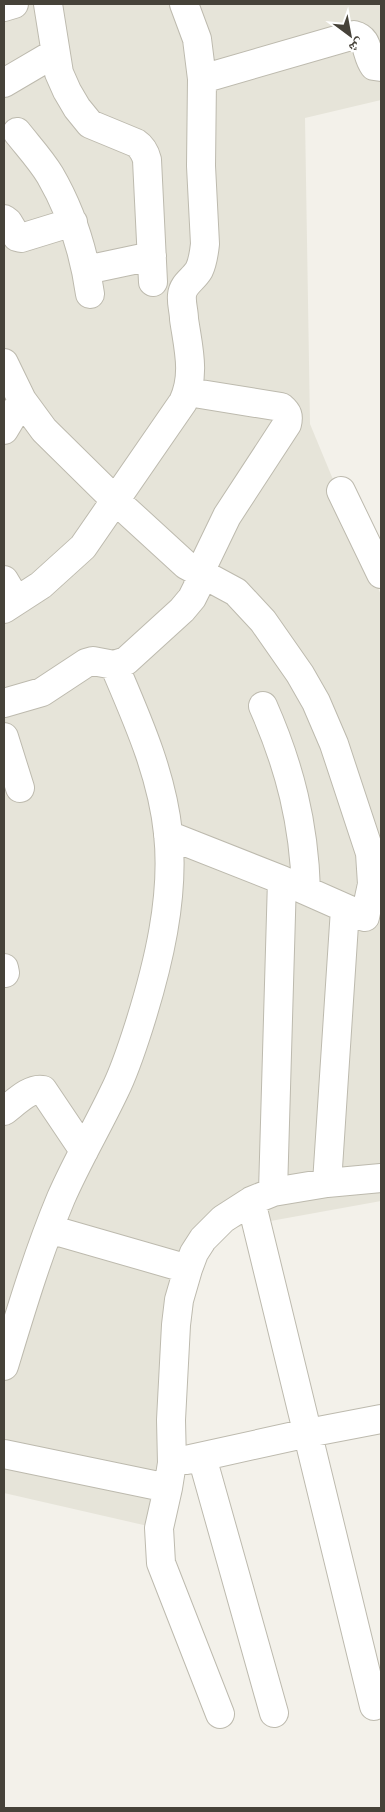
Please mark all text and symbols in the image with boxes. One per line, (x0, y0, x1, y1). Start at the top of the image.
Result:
north arrow (325, 10, 375, 60)
text: ش (346, 34, 367, 57)

